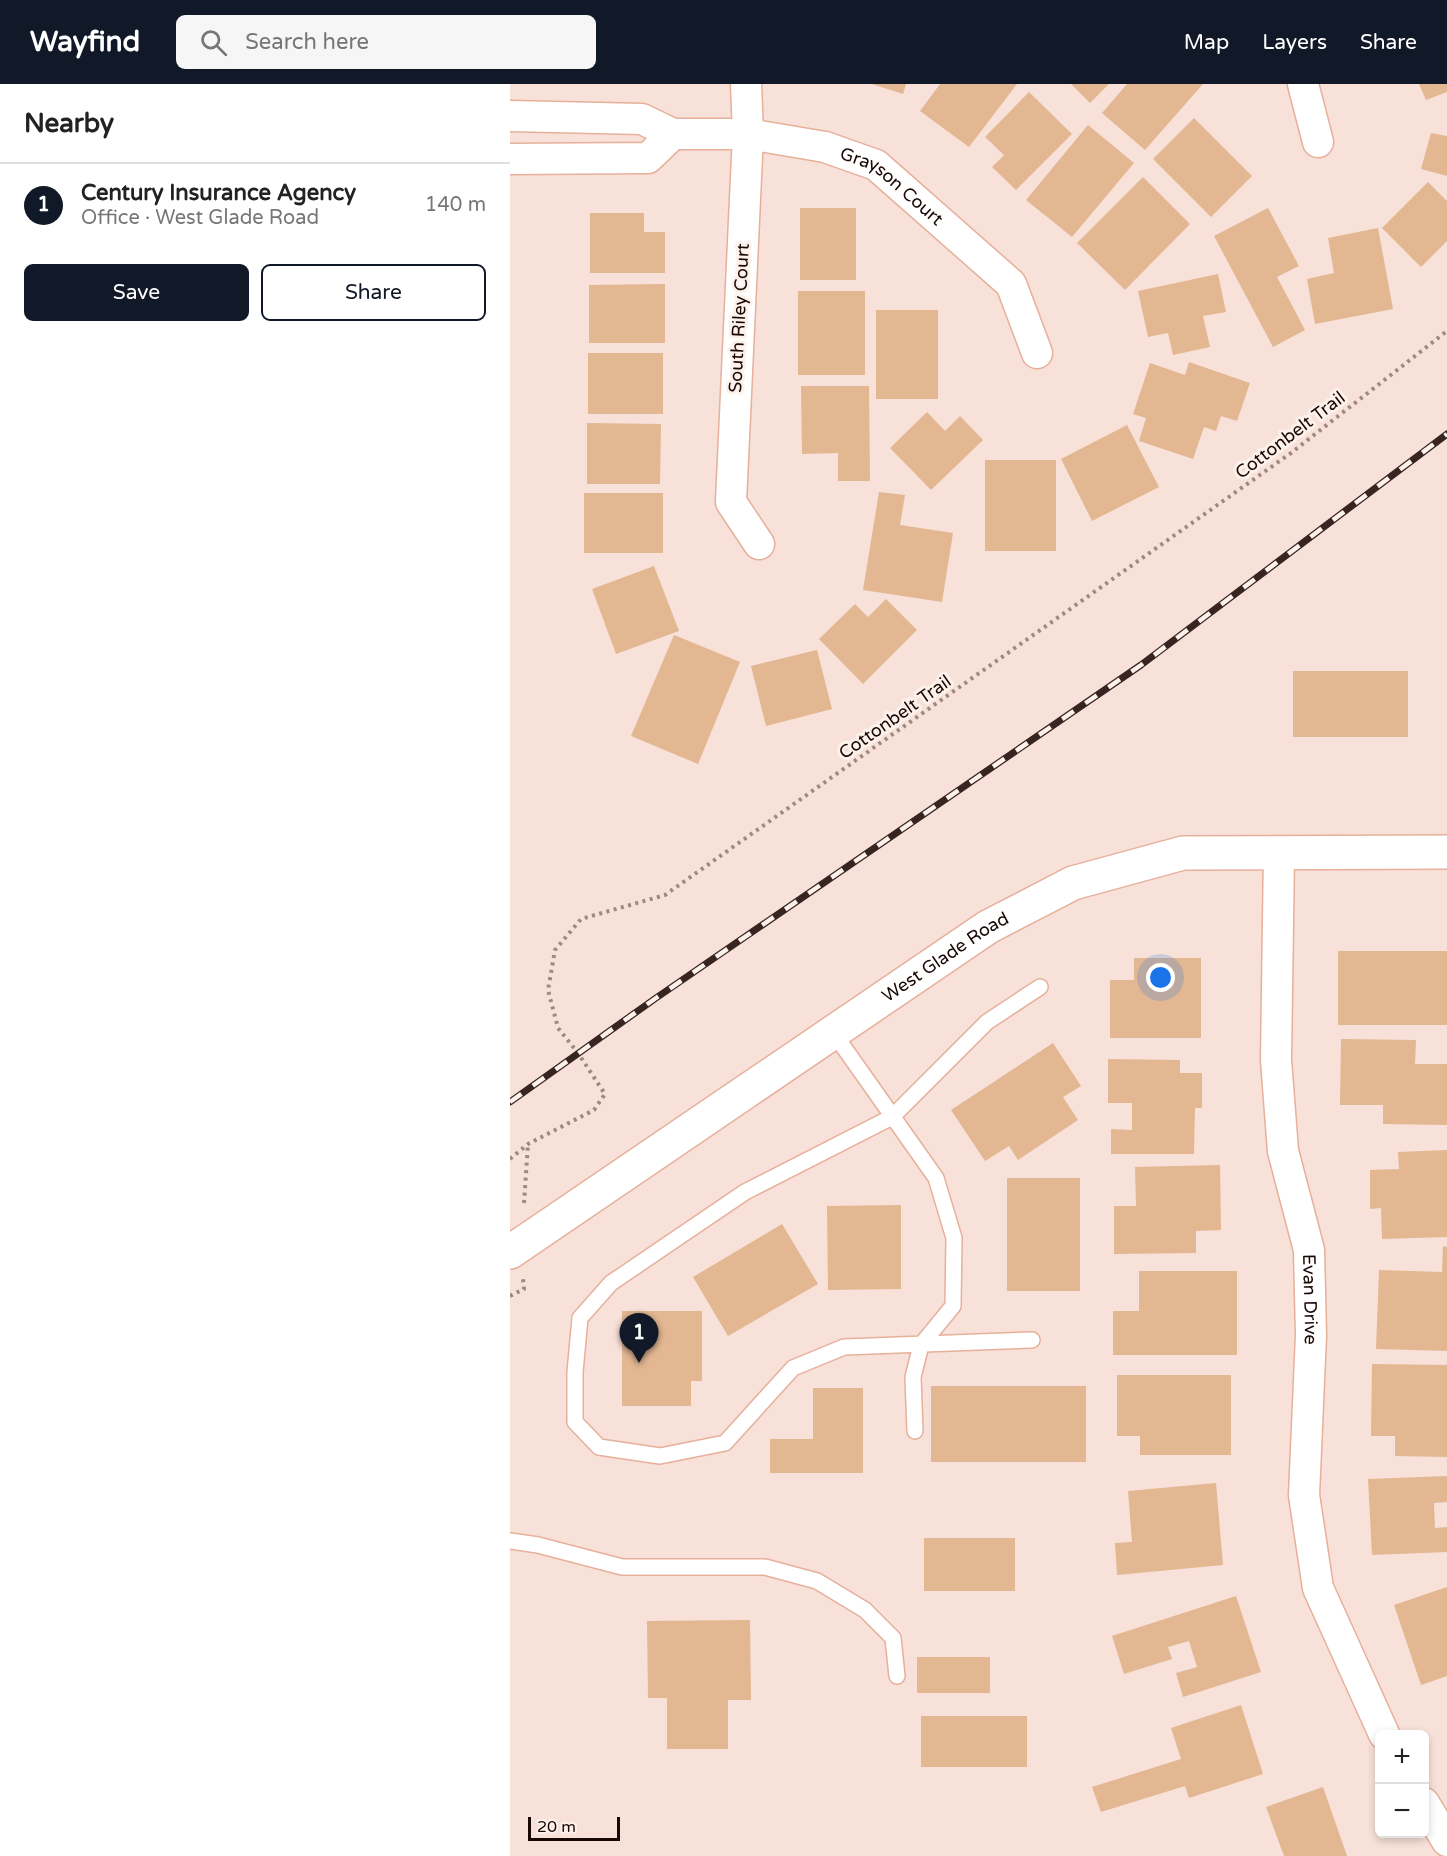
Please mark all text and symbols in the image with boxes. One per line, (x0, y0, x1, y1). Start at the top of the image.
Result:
search box (176, 15, 596, 69)
text: Wayfind (30, 25, 140, 59)
icon: search (197, 26, 230, 59)
text: Search here (245, 29, 369, 55)
text: Map (1184, 30, 1229, 55)
text: Layers (1262, 30, 1327, 55)
text: Share (1360, 30, 1417, 55)
text: Nearby (24, 108, 114, 139)
street label: Grayson Court (837, 142, 948, 230)
text: Century Insurance Agency (81, 180, 356, 206)
text: 1 (37, 193, 50, 217)
text: 140 m (425, 193, 486, 217)
text: Office · West Glade Road (81, 206, 319, 230)
street label: South Riley Court (724, 243, 754, 393)
button: Save (24, 264, 249, 321)
button: Share (261, 264, 486, 321)
street label: Cottonbelt Trail (1231, 386, 1349, 484)
street label: Cottonbelt Trail (835, 670, 955, 764)
street label: West Glade Road (878, 907, 1012, 1007)
your location (1146, 963, 1175, 992)
street label: Evan Drive (1298, 1254, 1322, 1345)
pin: 1 (620, 1314, 658, 1363)
map controls (1375, 1730, 1429, 1838)
button: + (1375, 1730, 1429, 1784)
button: − (1375, 1784, 1429, 1838)
scale bar (528, 1814, 620, 1842)
text: 20 m (537, 1817, 576, 1837)

